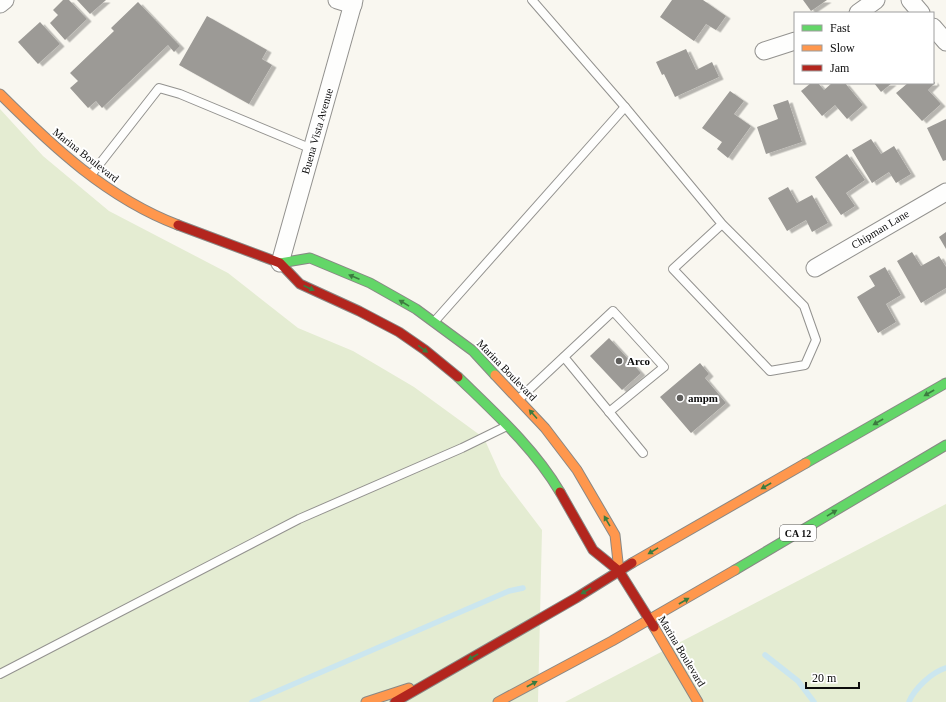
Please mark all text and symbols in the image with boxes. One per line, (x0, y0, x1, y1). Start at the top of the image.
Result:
legend (794, 12, 934, 84)
text: Fast (830, 21, 851, 35)
text: Slow (830, 41, 855, 55)
text: Jam (830, 61, 850, 75)
street label: Buena Vista Avenue (299, 87, 335, 175)
street label: Marina Boulevard (51, 126, 122, 185)
street label: Chipman Lane (849, 207, 911, 251)
one-way arrow (348, 273, 360, 279)
one-way arrow (303, 285, 314, 291)
one-way arrow (398, 299, 410, 306)
street label: Marina Boulevard (475, 337, 540, 403)
one-way arrow (418, 345, 429, 353)
place label: Arco (627, 355, 651, 367)
marker: Arco (614, 356, 624, 366)
one-way arrow (923, 389, 935, 396)
place label: ampm (688, 392, 718, 404)
marker: ampm (675, 393, 685, 403)
one-way arrow (528, 409, 537, 419)
one-way arrow (873, 418, 884, 425)
one-way arrow (760, 483, 771, 490)
one-way arrow (826, 509, 837, 516)
one-way arrow (603, 515, 610, 527)
road number: CA 12 (780, 525, 816, 541)
one-way arrow (647, 547, 659, 554)
one-way arrow (580, 588, 592, 595)
one-way arrow (678, 597, 690, 604)
street label: Marina Boulevard (656, 613, 708, 689)
one-way arrow (468, 653, 479, 660)
scale bar (806, 664, 859, 690)
text: 20 m (812, 671, 837, 685)
one-way arrow (526, 681, 538, 687)

